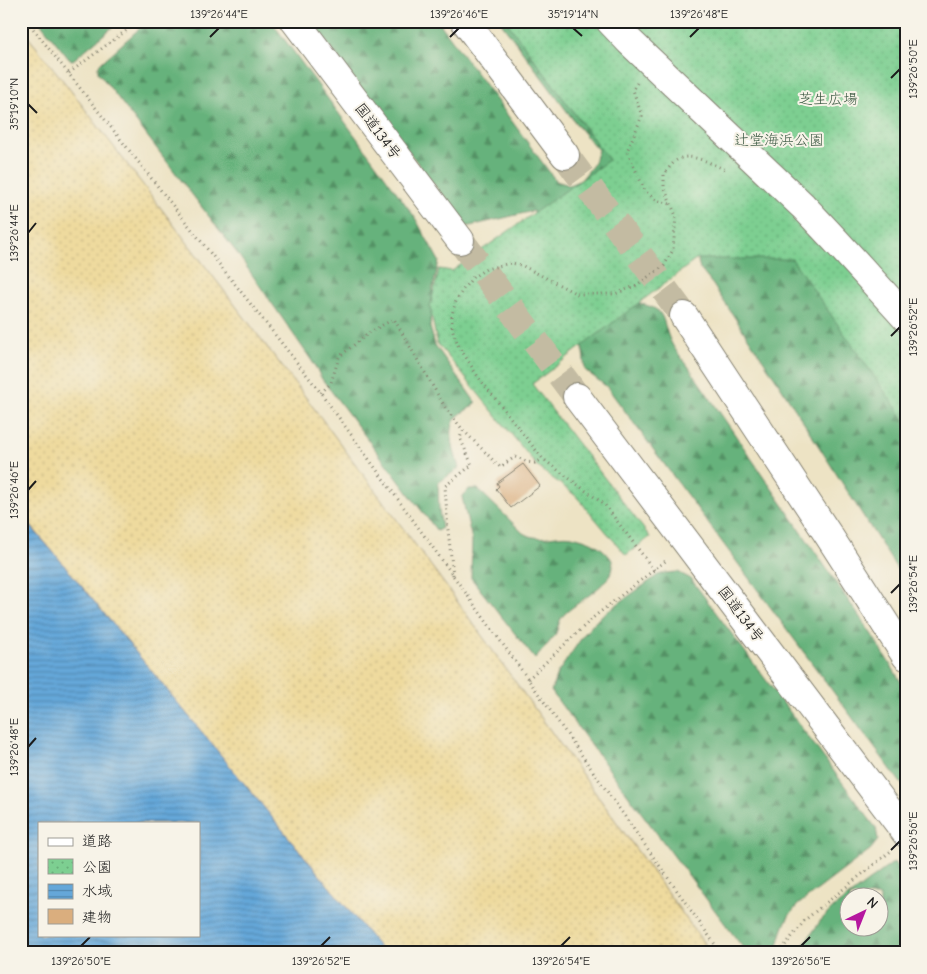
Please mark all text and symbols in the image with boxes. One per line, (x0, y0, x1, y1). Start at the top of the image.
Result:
text: 139°26'44"E (190, 7, 248, 21)
text: 139°26'46"E (430, 7, 488, 21)
text: 35°19'14"N (548, 7, 598, 21)
text: 139°26'48"E (670, 7, 728, 21)
text: 139°26'50"E (906, 39, 920, 99)
text: 35°19'10"N (7, 78, 21, 130)
park label: 芝生広場 (798, 90, 858, 108)
street label: 国道134号 (351, 99, 405, 163)
park label: 辻堂海浜公園 (734, 131, 824, 149)
text: 139°26'44"E (7, 204, 21, 262)
text: 139°26'52"E (906, 298, 920, 356)
text: 139°26'46"E (7, 461, 21, 519)
text: 139°26'54"E (906, 555, 920, 613)
street label: 国道134号 (714, 582, 768, 646)
text: 139°26'48"E (7, 718, 21, 776)
text: 139°26'56"E (906, 812, 920, 870)
legend (38, 822, 200, 936)
text: 道路 (82, 832, 112, 850)
text: 公園 (82, 858, 112, 876)
text: 水域 (82, 882, 112, 900)
north arrow (840, 886, 890, 936)
text: N (863, 894, 882, 912)
text: 建物 (82, 908, 112, 926)
text: 139°26'50"E (51, 954, 111, 968)
text: 139°26'52"E (292, 954, 350, 968)
text: 139°26'54"E (532, 954, 590, 968)
text: 139°26'56"E (772, 954, 830, 968)

